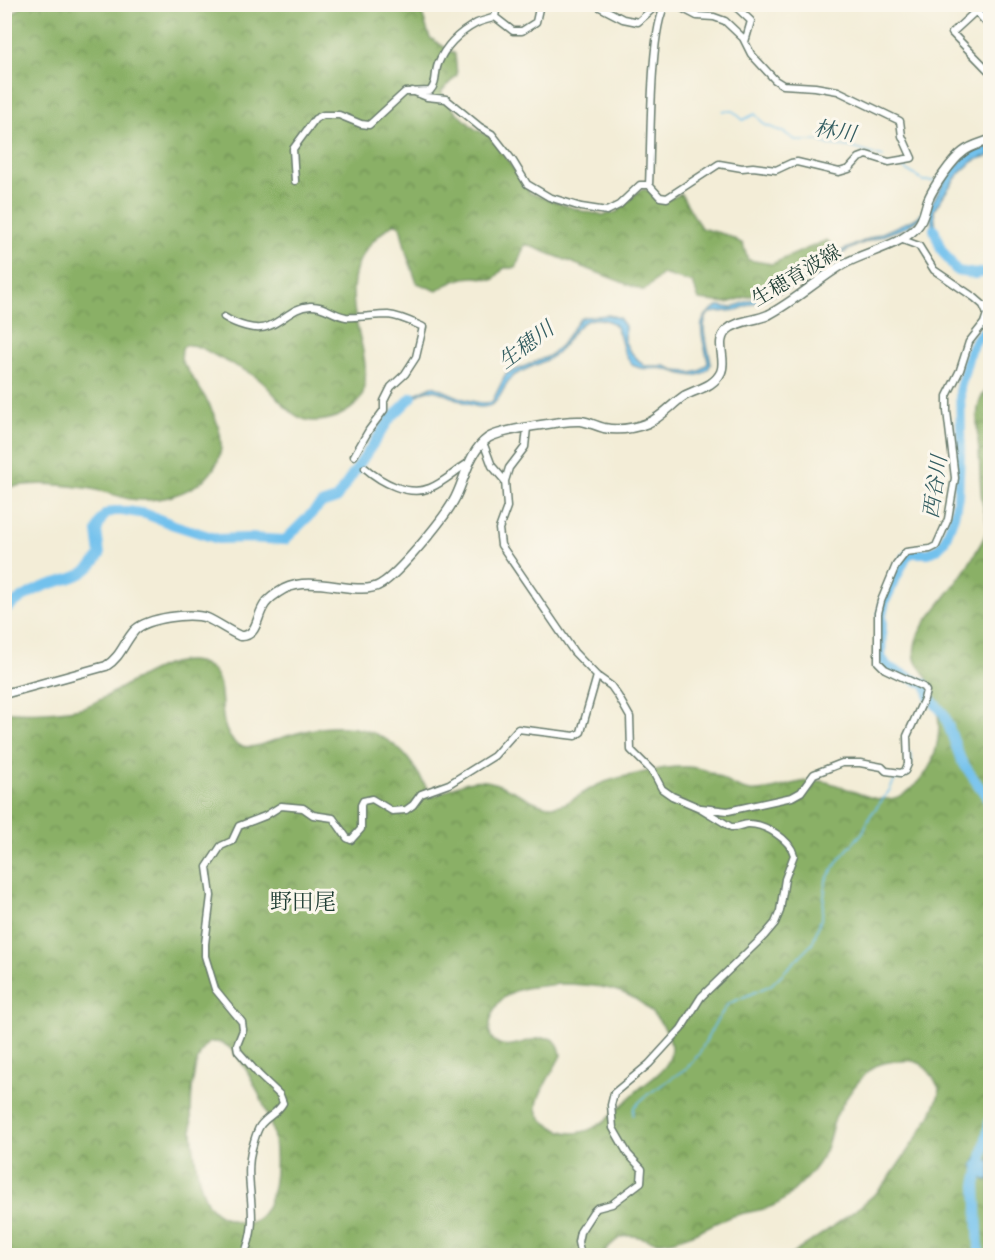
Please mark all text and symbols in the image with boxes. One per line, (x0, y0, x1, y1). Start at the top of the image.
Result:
water label: 林川 (812, 114, 860, 149)
street label: 生穂育波線 (746, 238, 846, 313)
water label: 生穂川 (492, 314, 562, 376)
water label: 西谷川 (917, 452, 955, 520)
district label: 野田尾 (270, 887, 336, 917)

